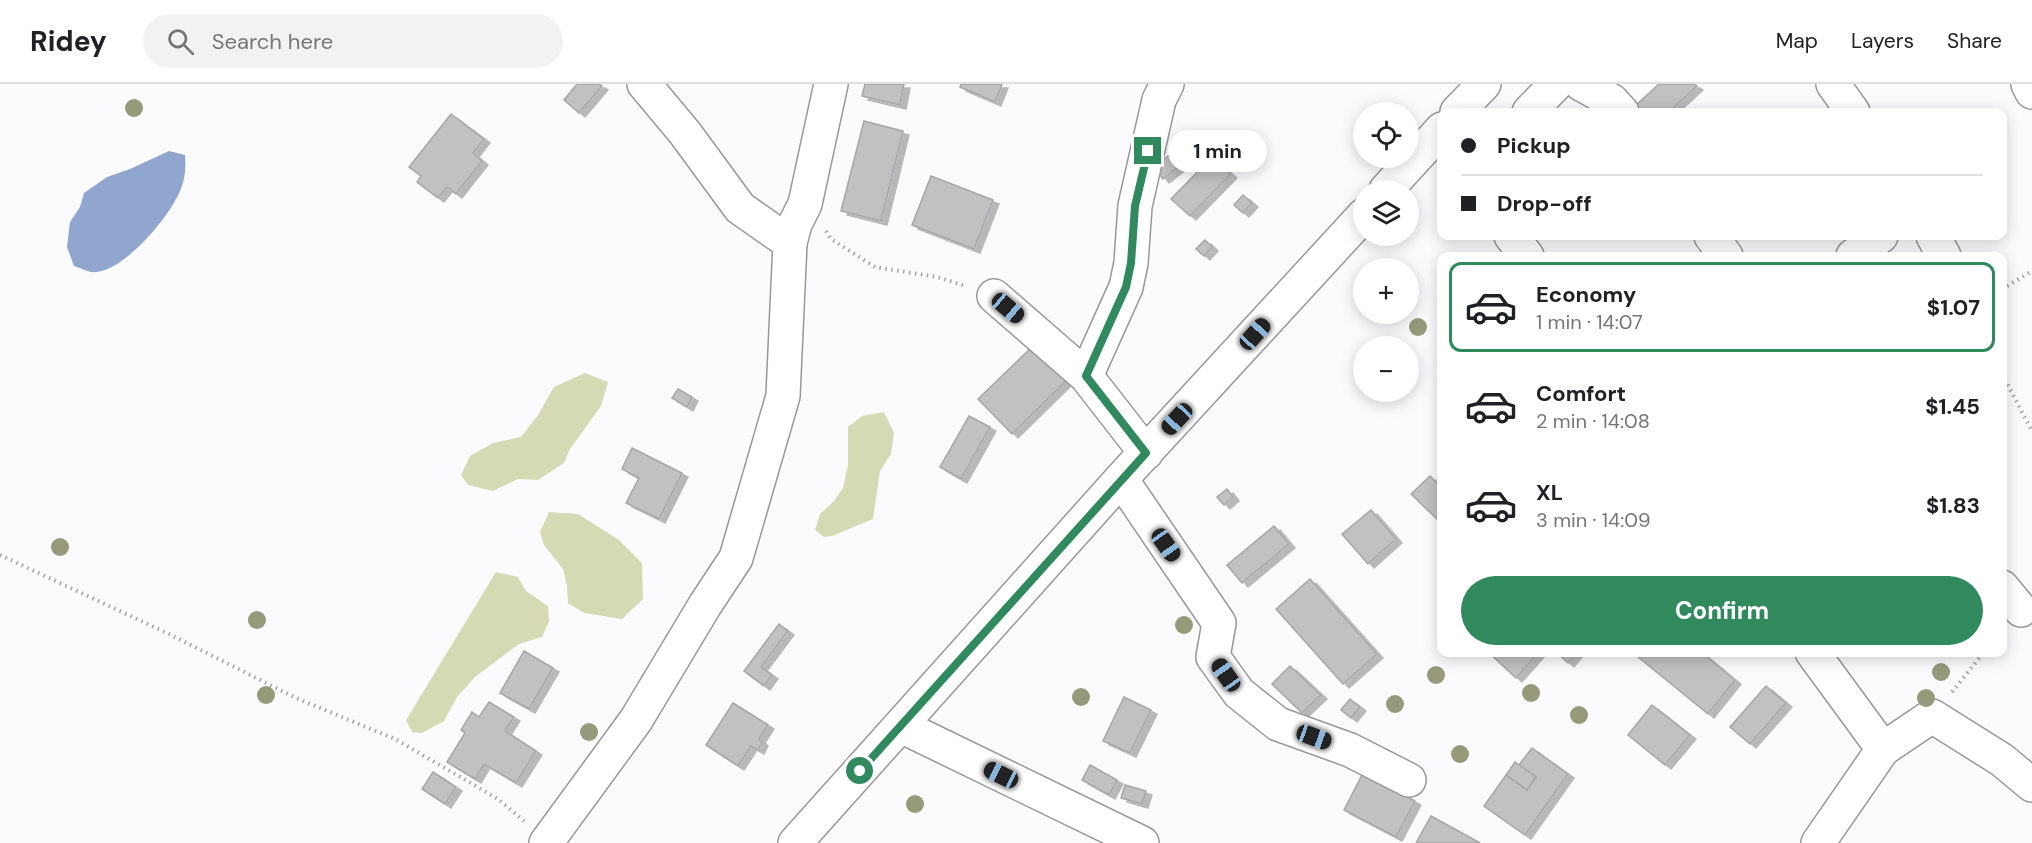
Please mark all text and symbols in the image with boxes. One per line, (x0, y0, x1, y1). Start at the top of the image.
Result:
search box (143, 14, 563, 68)
text: Ridey (30, 23, 107, 60)
icon: search (164, 25, 197, 58)
text: Search here (212, 27, 333, 56)
text: Map (1776, 27, 1818, 55)
text: Layers (1851, 27, 1914, 55)
text: Share (1947, 27, 2002, 55)
map controls (1353, 102, 1419, 402)
button: locate (1353, 102, 1419, 168)
callout: 1 min (1169, 130, 1268, 172)
text: Pickup (1497, 131, 1571, 160)
route end (1134, 137, 1161, 164)
text: 1 min (1193, 138, 1242, 164)
button: layers (1353, 180, 1419, 246)
text: Drop-off (1497, 189, 1592, 218)
button: + (1353, 258, 1419, 324)
icon: car (1464, 280, 1518, 334)
text: Economy (1536, 280, 1636, 309)
car (988, 290, 1028, 326)
text: $1.07 (1927, 293, 1980, 322)
text: 1 min · 14:07 (1536, 309, 1643, 335)
car (1236, 315, 1274, 353)
button: − (1353, 336, 1419, 402)
icon: car (1464, 379, 1518, 433)
text: Comfort (1536, 379, 1626, 408)
text: $1.45 (1925, 392, 1980, 421)
car (1158, 400, 1196, 438)
text: 2 min · 14:08 (1536, 408, 1650, 434)
icon: car (1464, 478, 1518, 532)
text: XL (1536, 478, 1563, 507)
text: $1.83 (1926, 491, 1980, 520)
text: 3 min · 14:09 (1536, 507, 1651, 533)
car (1148, 525, 1184, 565)
button: Confirm (1461, 576, 1983, 645)
car (1208, 655, 1244, 695)
car (1294, 722, 1334, 752)
route start (846, 757, 873, 784)
car (981, 759, 1021, 791)

